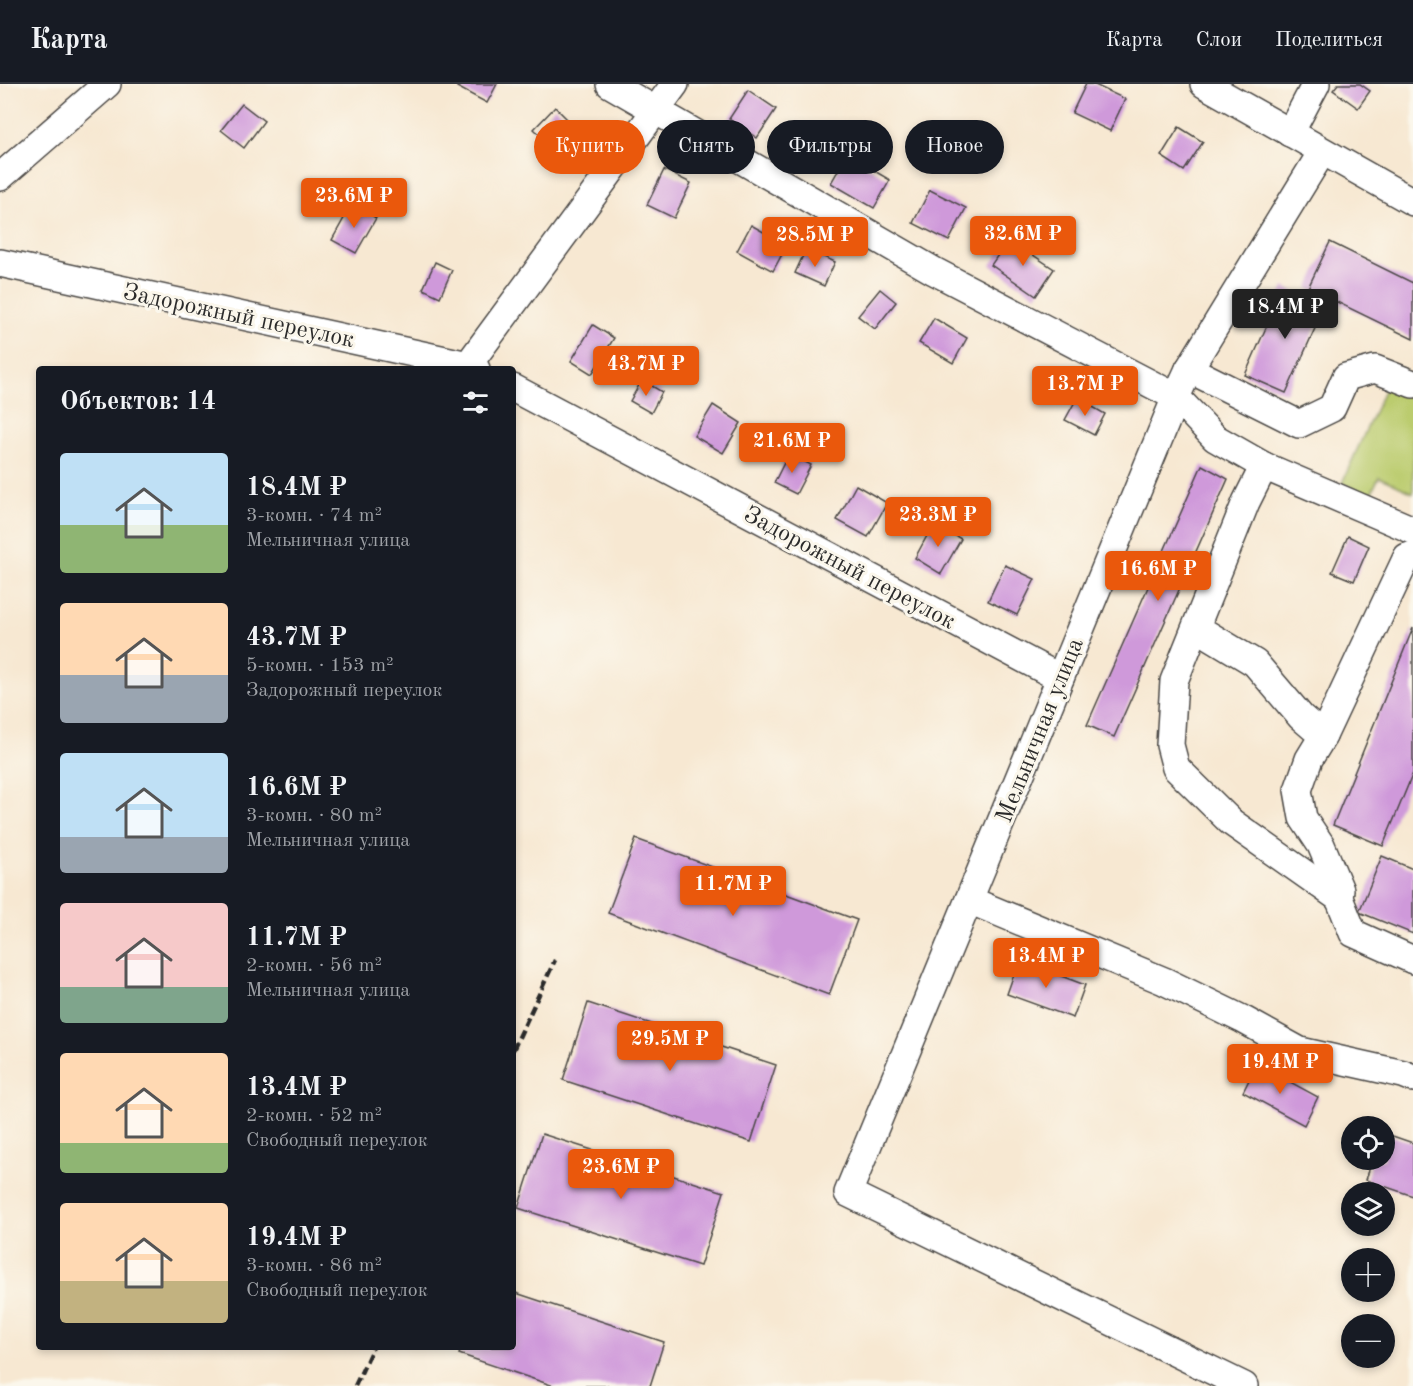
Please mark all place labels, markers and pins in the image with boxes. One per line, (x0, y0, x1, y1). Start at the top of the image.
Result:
pin: 23.6M ₽ (299, 178, 409, 229)
pin: 32.6M ₽ (968, 216, 1078, 267)
pin: 28.5M ₽ (760, 217, 870, 268)
pin: 18.4M ₽ (1230, 289, 1340, 340)
pin: 43.7M ₽ (591, 346, 701, 397)
pin: 13.7M ₽ (1030, 366, 1140, 417)
pin: 21.6M ₽ (737, 423, 847, 474)
pin: 23.3M ₽ (883, 497, 993, 548)
pin: 16.6M ₽ (1103, 551, 1213, 602)
pin: 11.7M ₽ (678, 866, 788, 917)
pin: 13.4M ₽ (991, 938, 1101, 989)
pin: 29.5M ₽ (615, 1021, 725, 1072)
pin: 19.4M ₽ (1225, 1044, 1335, 1095)
pin: 23.6M ₽ (566, 1149, 676, 1200)

